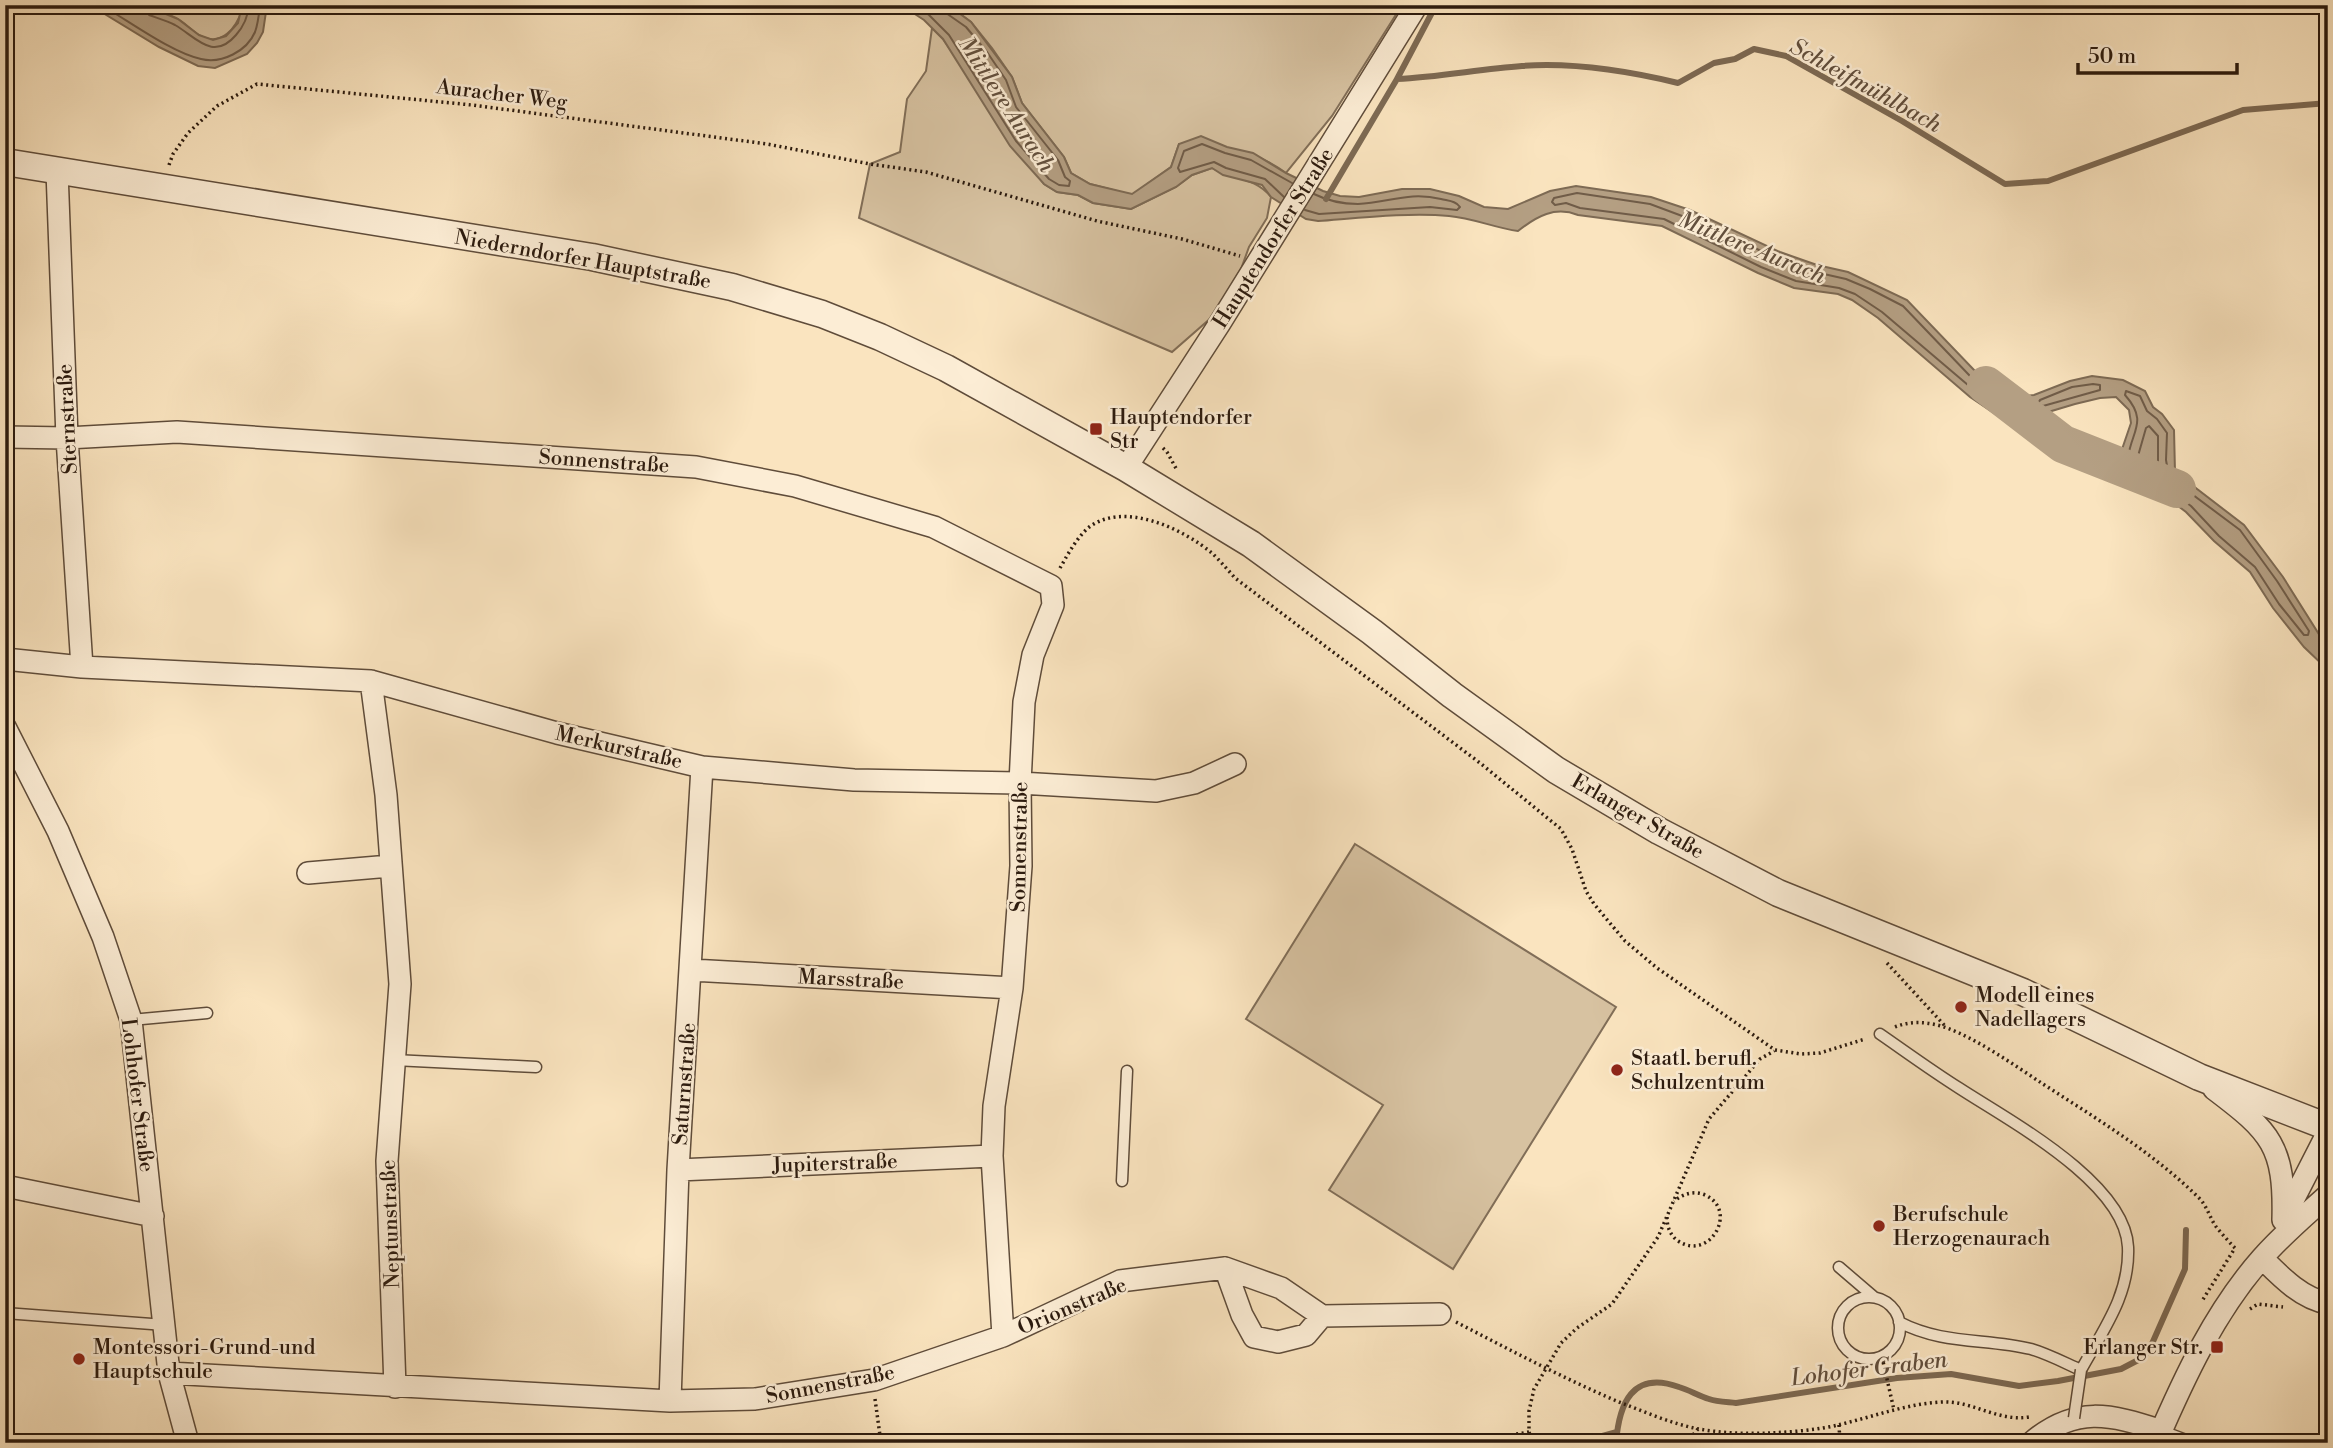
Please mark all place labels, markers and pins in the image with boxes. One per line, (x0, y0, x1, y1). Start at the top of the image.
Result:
place label: Hauptendorfer Str (1110, 405, 1252, 455)
marker: Hauptendorfer Str (1088, 421, 1104, 437)
place label: Modell eines Nadellagers (1975, 983, 2095, 1033)
marker: Modell eines Nadellagers (1953, 999, 1969, 1015)
place label: Staatl. berufl. Schulzentrum (1631, 1046, 1765, 1096)
marker: Staatl. berufl. Schulzentrum (1609, 1062, 1625, 1078)
place label: Berufschule Herzogenaurach (1892, 1202, 2051, 1252)
marker: Berufschule Herzogenaurach (1871, 1218, 1887, 1234)
place label: Montessori-Grund-und Hauptschule (93, 1335, 316, 1385)
place label: Erlanger Str. (2083, 1335, 2203, 1361)
marker: Erlanger Str. (2209, 1339, 2225, 1355)
marker: Montessori-Grund-und Hauptschule (71, 1351, 87, 1367)

